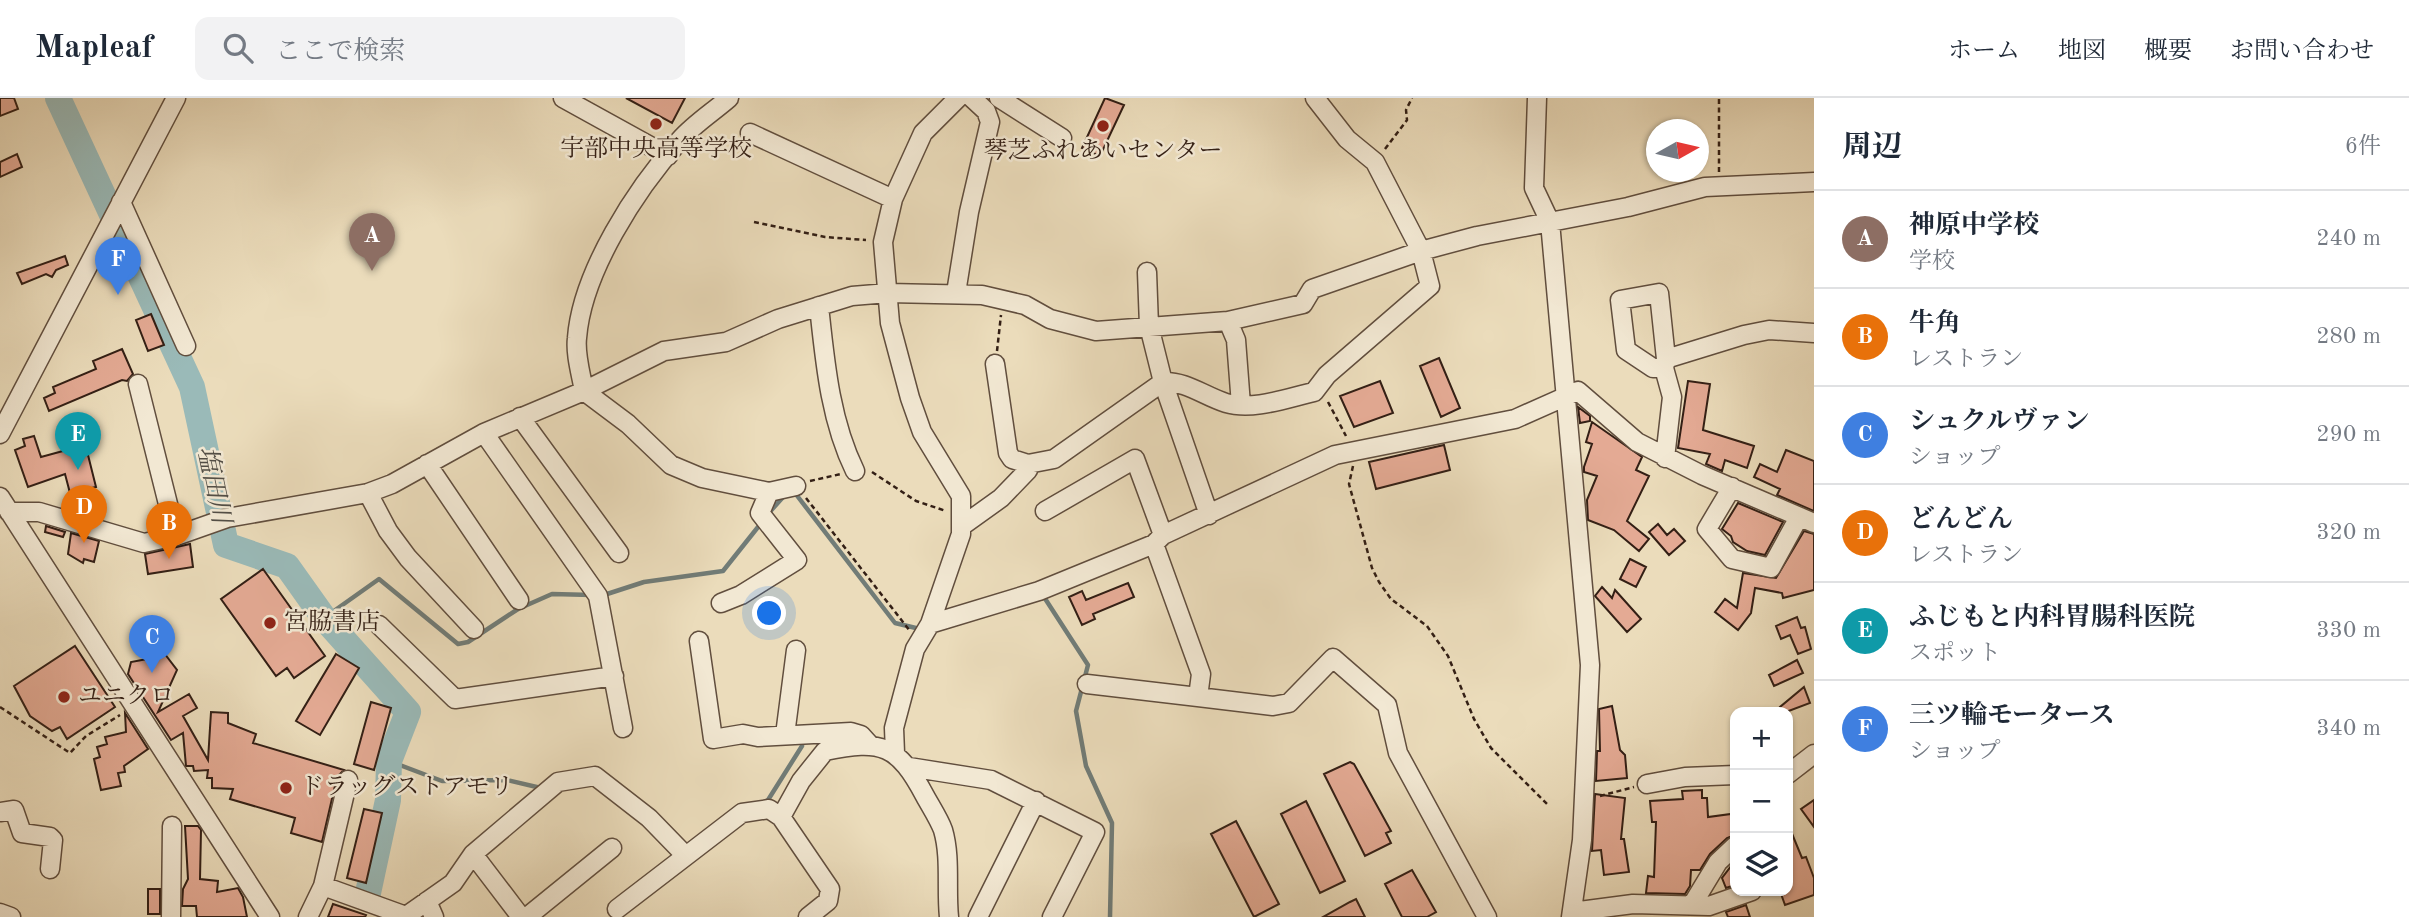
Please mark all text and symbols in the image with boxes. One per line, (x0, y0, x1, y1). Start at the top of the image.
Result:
search box (195, 17, 685, 80)
icon: search (219, 29, 257, 67)
text: Mapleaf (35, 32, 153, 65)
text: ここで検索 (275, 39, 405, 65)
text: ホーム (1948, 40, 2020, 64)
text: 地図 (2058, 40, 2106, 64)
text: 概要 (2144, 40, 2192, 64)
text: お問い合わせ (2230, 40, 2374, 64)
marker: 宇部中央高等学校 (648, 116, 664, 132)
marker: 琴芝ふれあいセンター (1095, 118, 1111, 134)
north arrow (1646, 119, 1709, 182)
text: 周辺 (1842, 133, 1902, 163)
place label: 宇部中央高等学校 (560, 135, 752, 162)
text: 6件 (2345, 135, 2381, 158)
place label: 琴芝ふれあいセンター (983, 137, 1223, 164)
pin: A (349, 213, 395, 271)
text: 神原中学校 (1909, 213, 2039, 239)
text: A (1856, 227, 1874, 250)
text: 240 m (2316, 227, 2381, 250)
pin: F (95, 237, 141, 295)
text: 学校 (1909, 250, 1955, 273)
text: 牛角 (1909, 311, 1961, 337)
text: B (1857, 325, 1873, 348)
text: 280 m (2316, 325, 2381, 348)
text: レストラン (1909, 348, 2023, 371)
text: シュクルヴァン (1909, 409, 2089, 435)
pin: E (55, 412, 101, 470)
text: C (1857, 423, 1873, 446)
text: 290 m (2316, 423, 2381, 446)
water label: 塩田川 (192, 444, 236, 529)
text: ショップ (1909, 446, 2001, 469)
pin: D (61, 485, 107, 543)
pin: B (146, 501, 192, 559)
text: どんどん (1909, 507, 2013, 533)
text: D (1856, 521, 1874, 544)
text: 320 m (2316, 521, 2381, 544)
text: レストラン (1909, 544, 2023, 567)
your location (752, 596, 786, 630)
text: ふじもと内科胃腸科医院 (1909, 605, 2195, 631)
place label: 宮脇書店 (284, 608, 380, 635)
pin: C (129, 615, 175, 673)
marker: 宮脇書店 (262, 615, 278, 631)
text: E (1857, 619, 1873, 642)
text: 330 m (2316, 619, 2381, 642)
text: スポット (1909, 642, 2001, 665)
place label: ユニクロ (78, 684, 174, 709)
marker: ユニクロ (56, 689, 72, 705)
text: 三ツ輪モータース (1909, 703, 2115, 729)
map controls (1730, 707, 1793, 896)
button: + (1730, 707, 1793, 770)
text: F (1857, 717, 1873, 740)
text: 340 m (2316, 717, 2381, 740)
text: ショップ (1909, 740, 2001, 763)
button: − (1730, 770, 1793, 833)
place label: ドラッグストアモリ (300, 774, 514, 800)
marker: ドラッグストアモリ (278, 780, 294, 796)
button: layers (1730, 833, 1793, 896)

